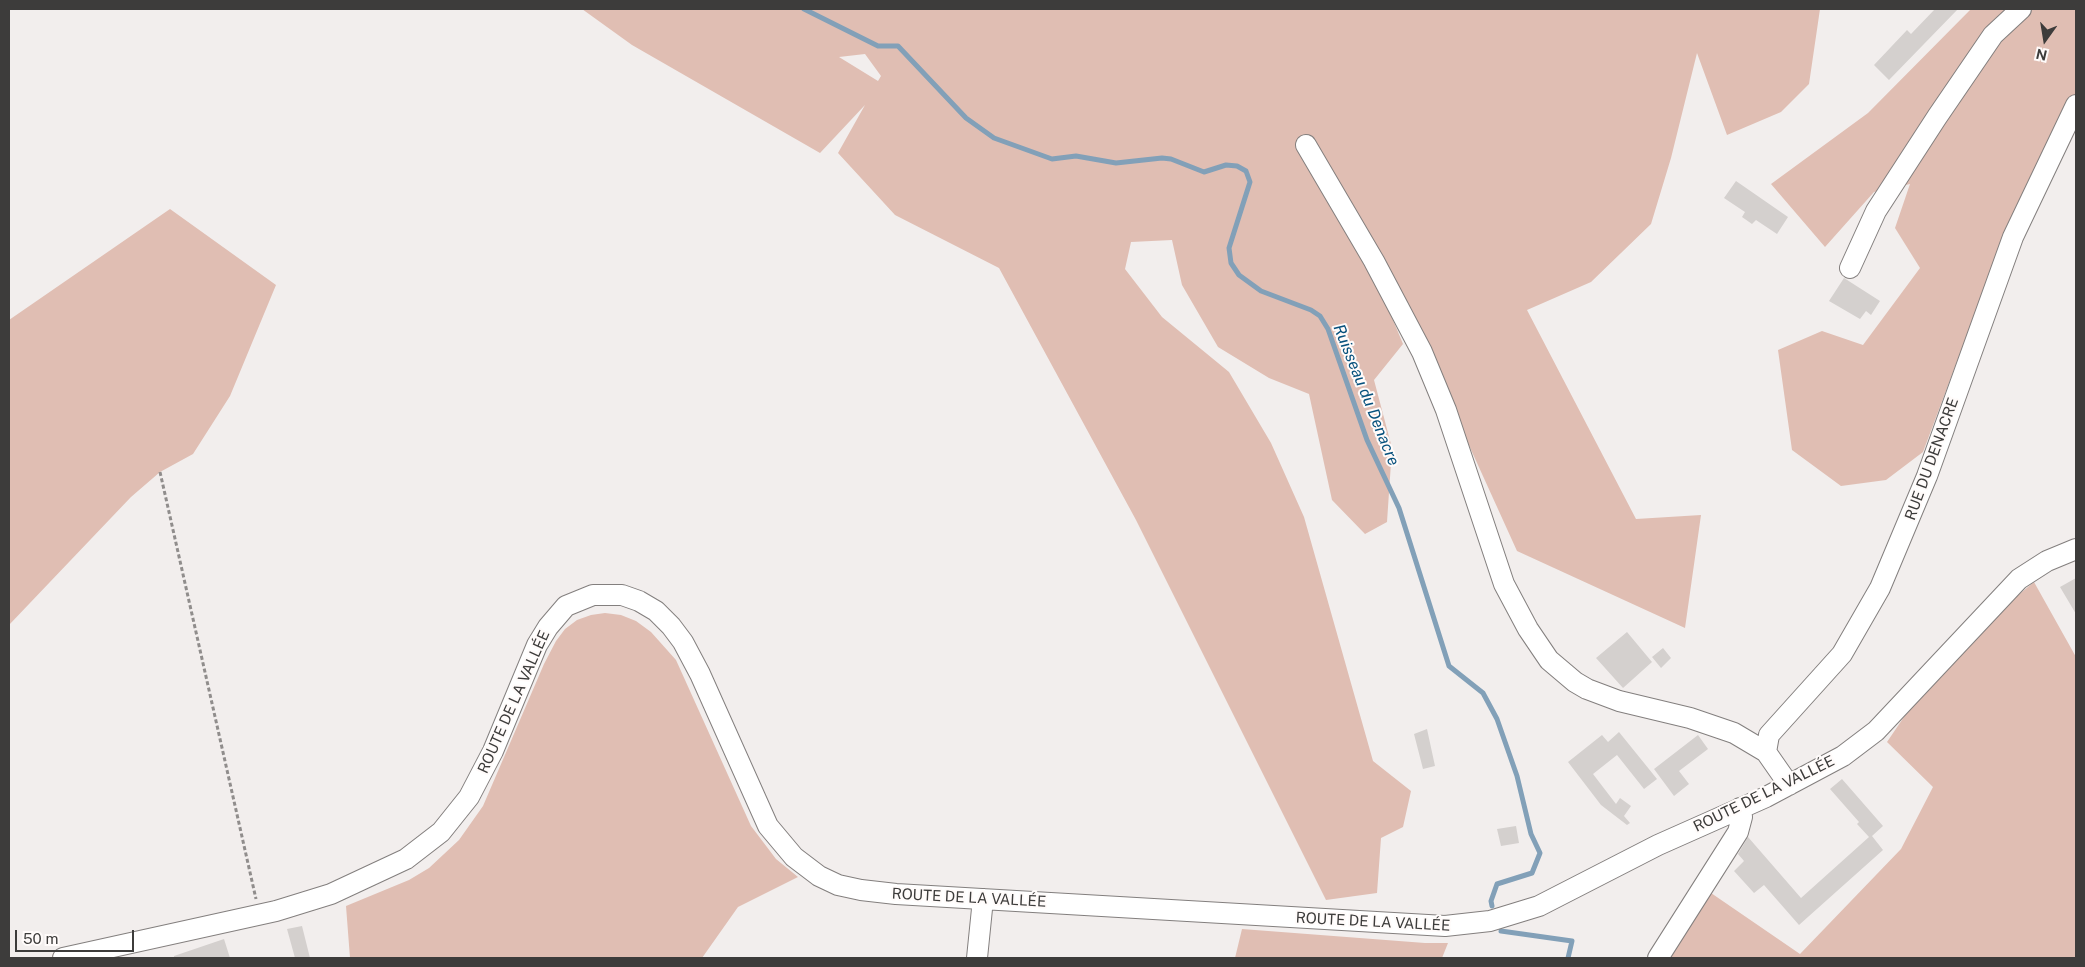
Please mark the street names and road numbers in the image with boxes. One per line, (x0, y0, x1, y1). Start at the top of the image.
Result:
street label: RUE DU DENACRE (1901, 395, 1963, 523)
street label: ROUTE DE LA VALLÉE (474, 628, 554, 776)
street label: ROUTE DE LA VALLÉE (1691, 752, 1837, 836)
street label: ROUTE DE LA VALLÉE (891, 885, 1047, 911)
street label: ROUTE DE LA VALLÉE (1295, 909, 1451, 935)

